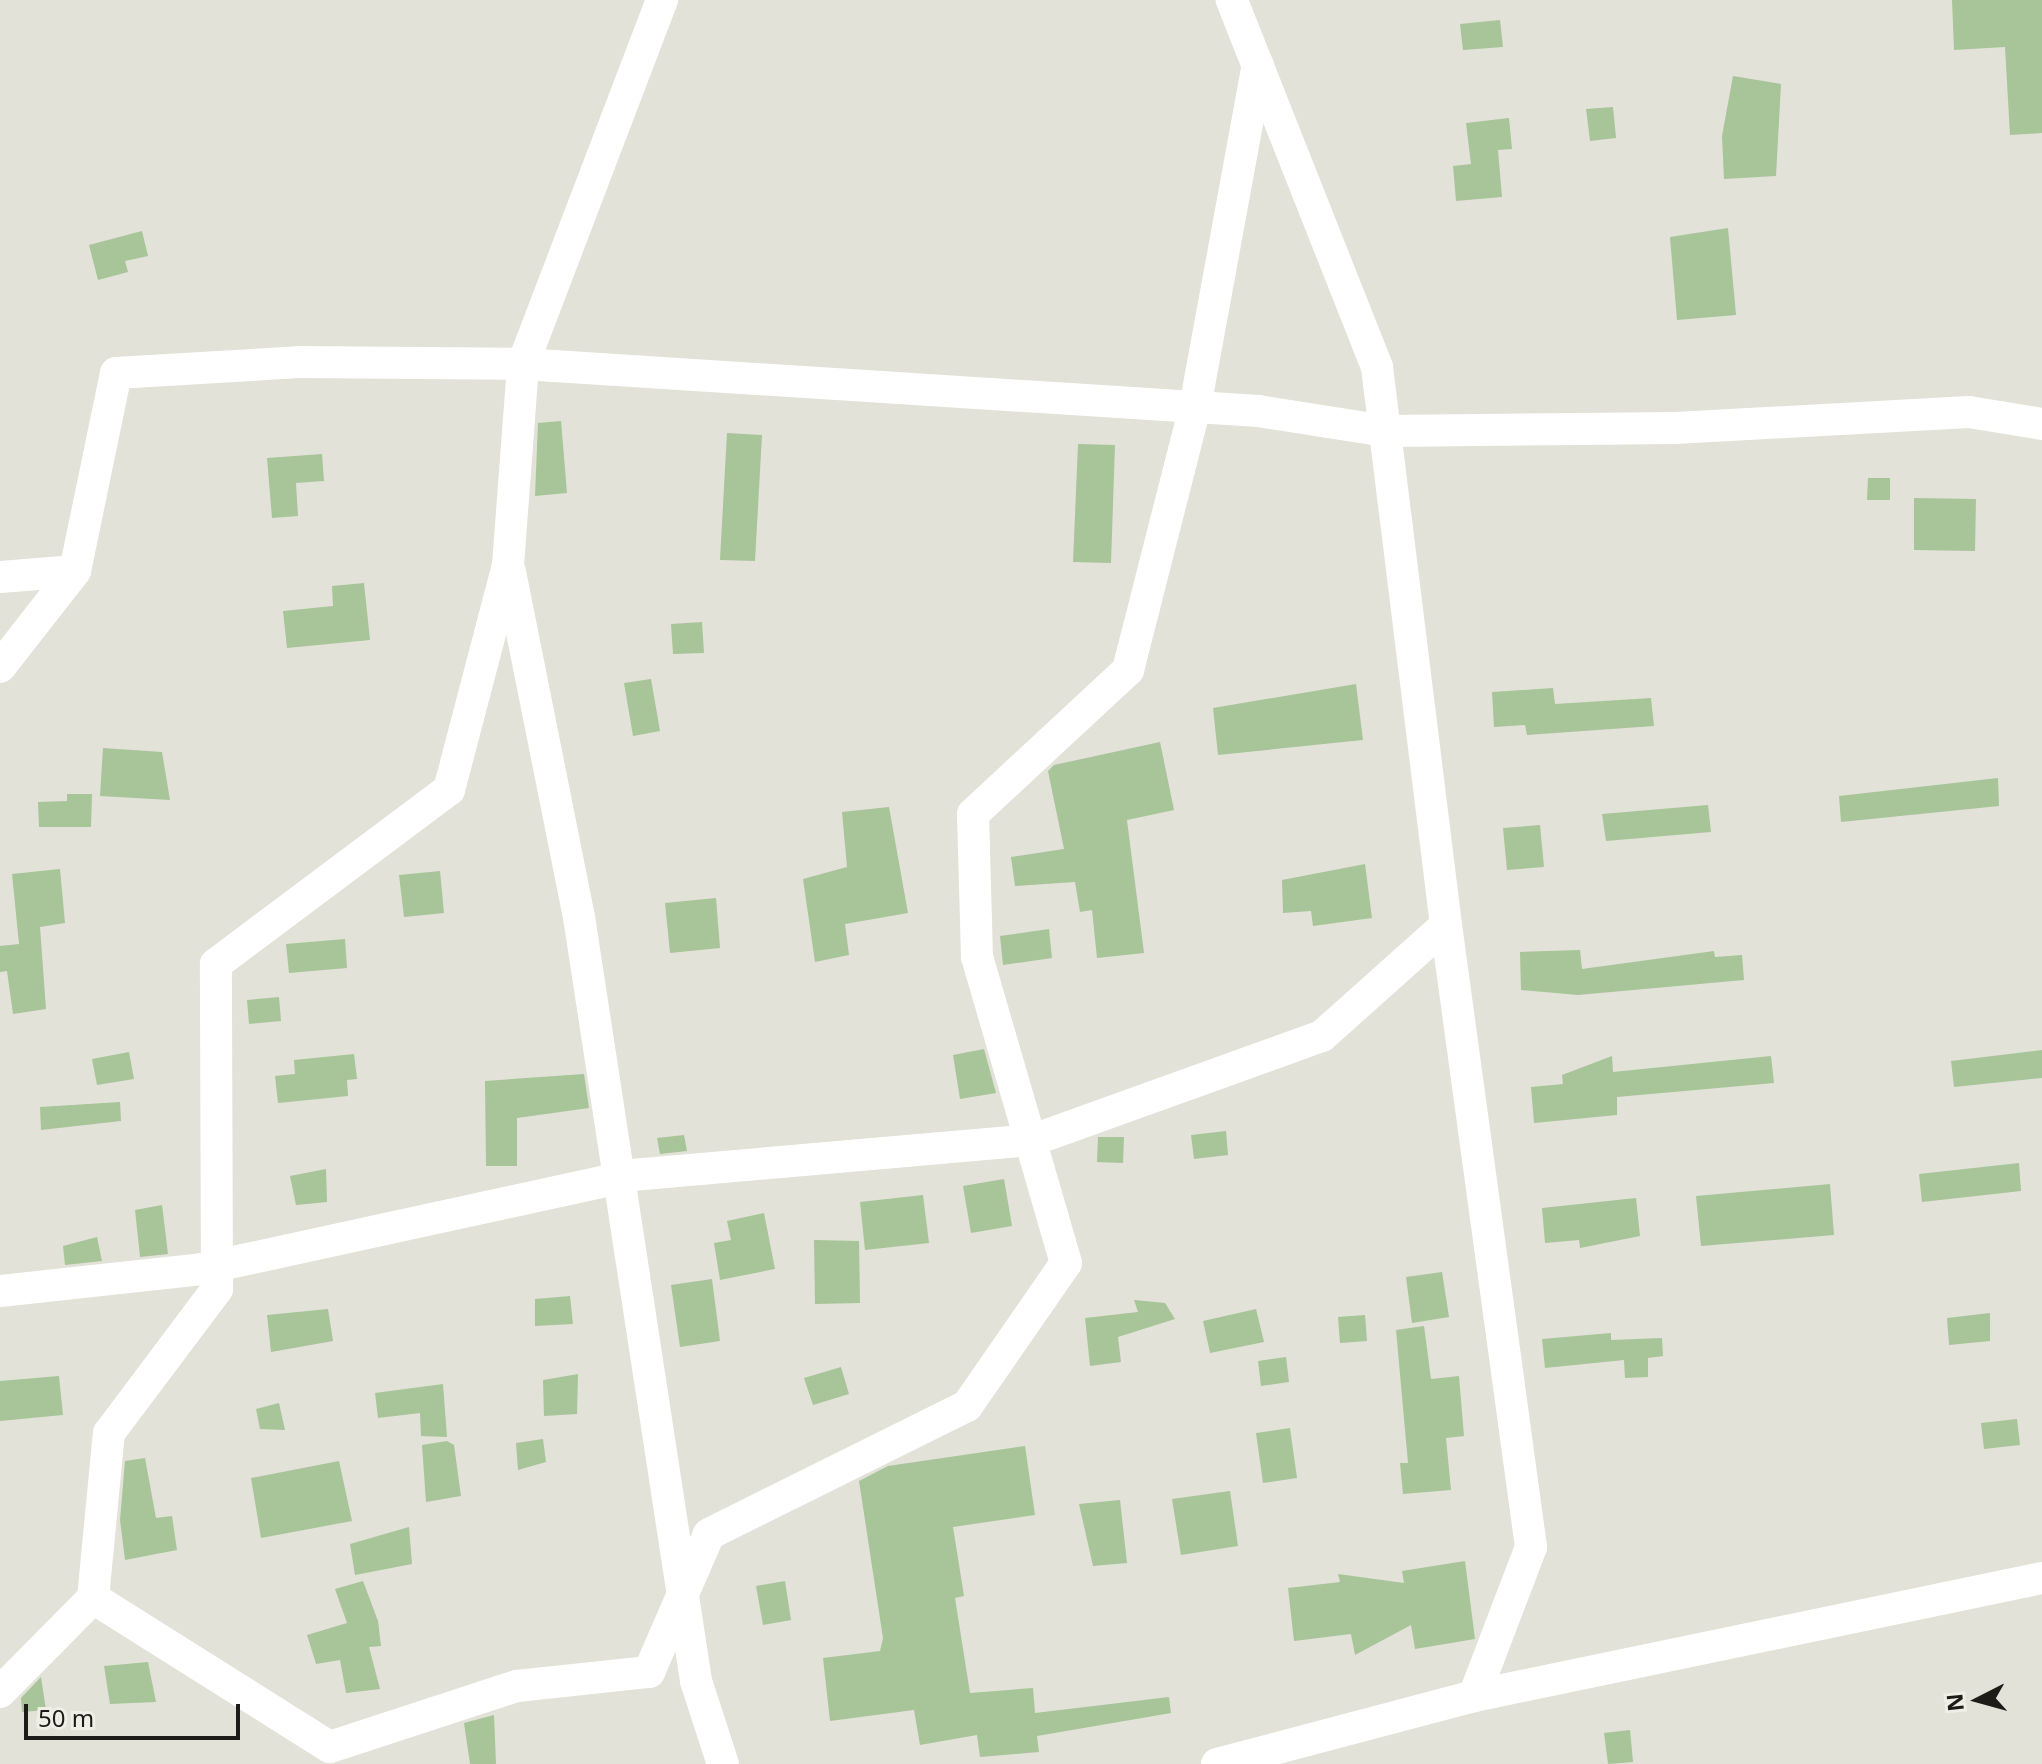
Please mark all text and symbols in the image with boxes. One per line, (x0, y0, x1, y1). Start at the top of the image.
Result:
north arrow (1938, 1660, 2018, 1740)
scale bar (28, 1688, 244, 1738)
text: N (1938, 1692, 1970, 1713)
text: 50 m (38, 1701, 94, 1734)

